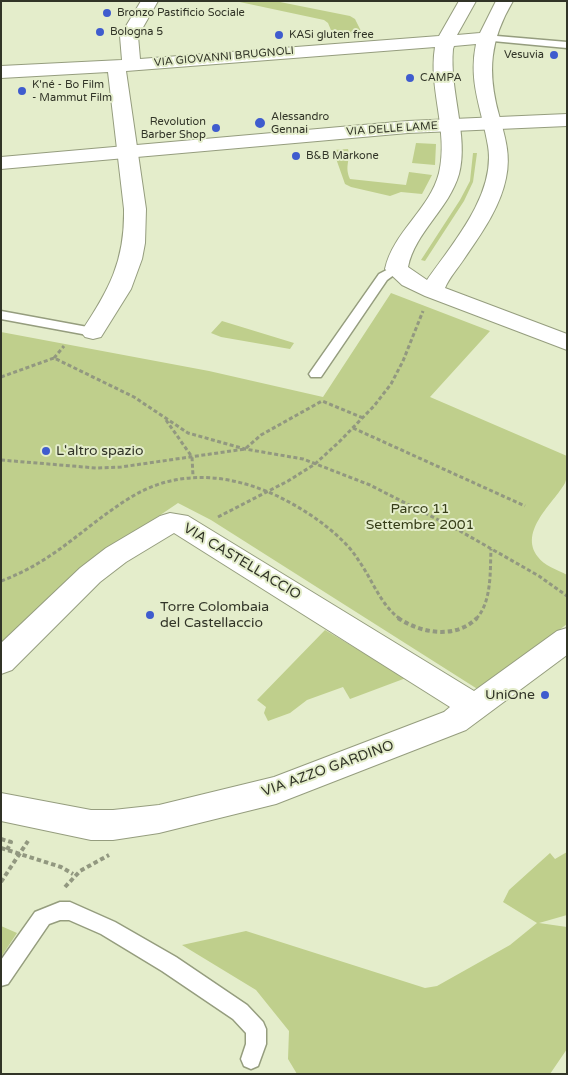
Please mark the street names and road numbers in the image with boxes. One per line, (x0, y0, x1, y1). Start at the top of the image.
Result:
street label: VIA GIOVANNI BRUGNOLI (153, 44, 295, 70)
street label: VIA DELLE LAME (346, 119, 438, 139)
street label: VIA CASTELLACCIO (180, 520, 304, 604)
street label: VIA AZZO GARDINO (260, 737, 396, 801)

